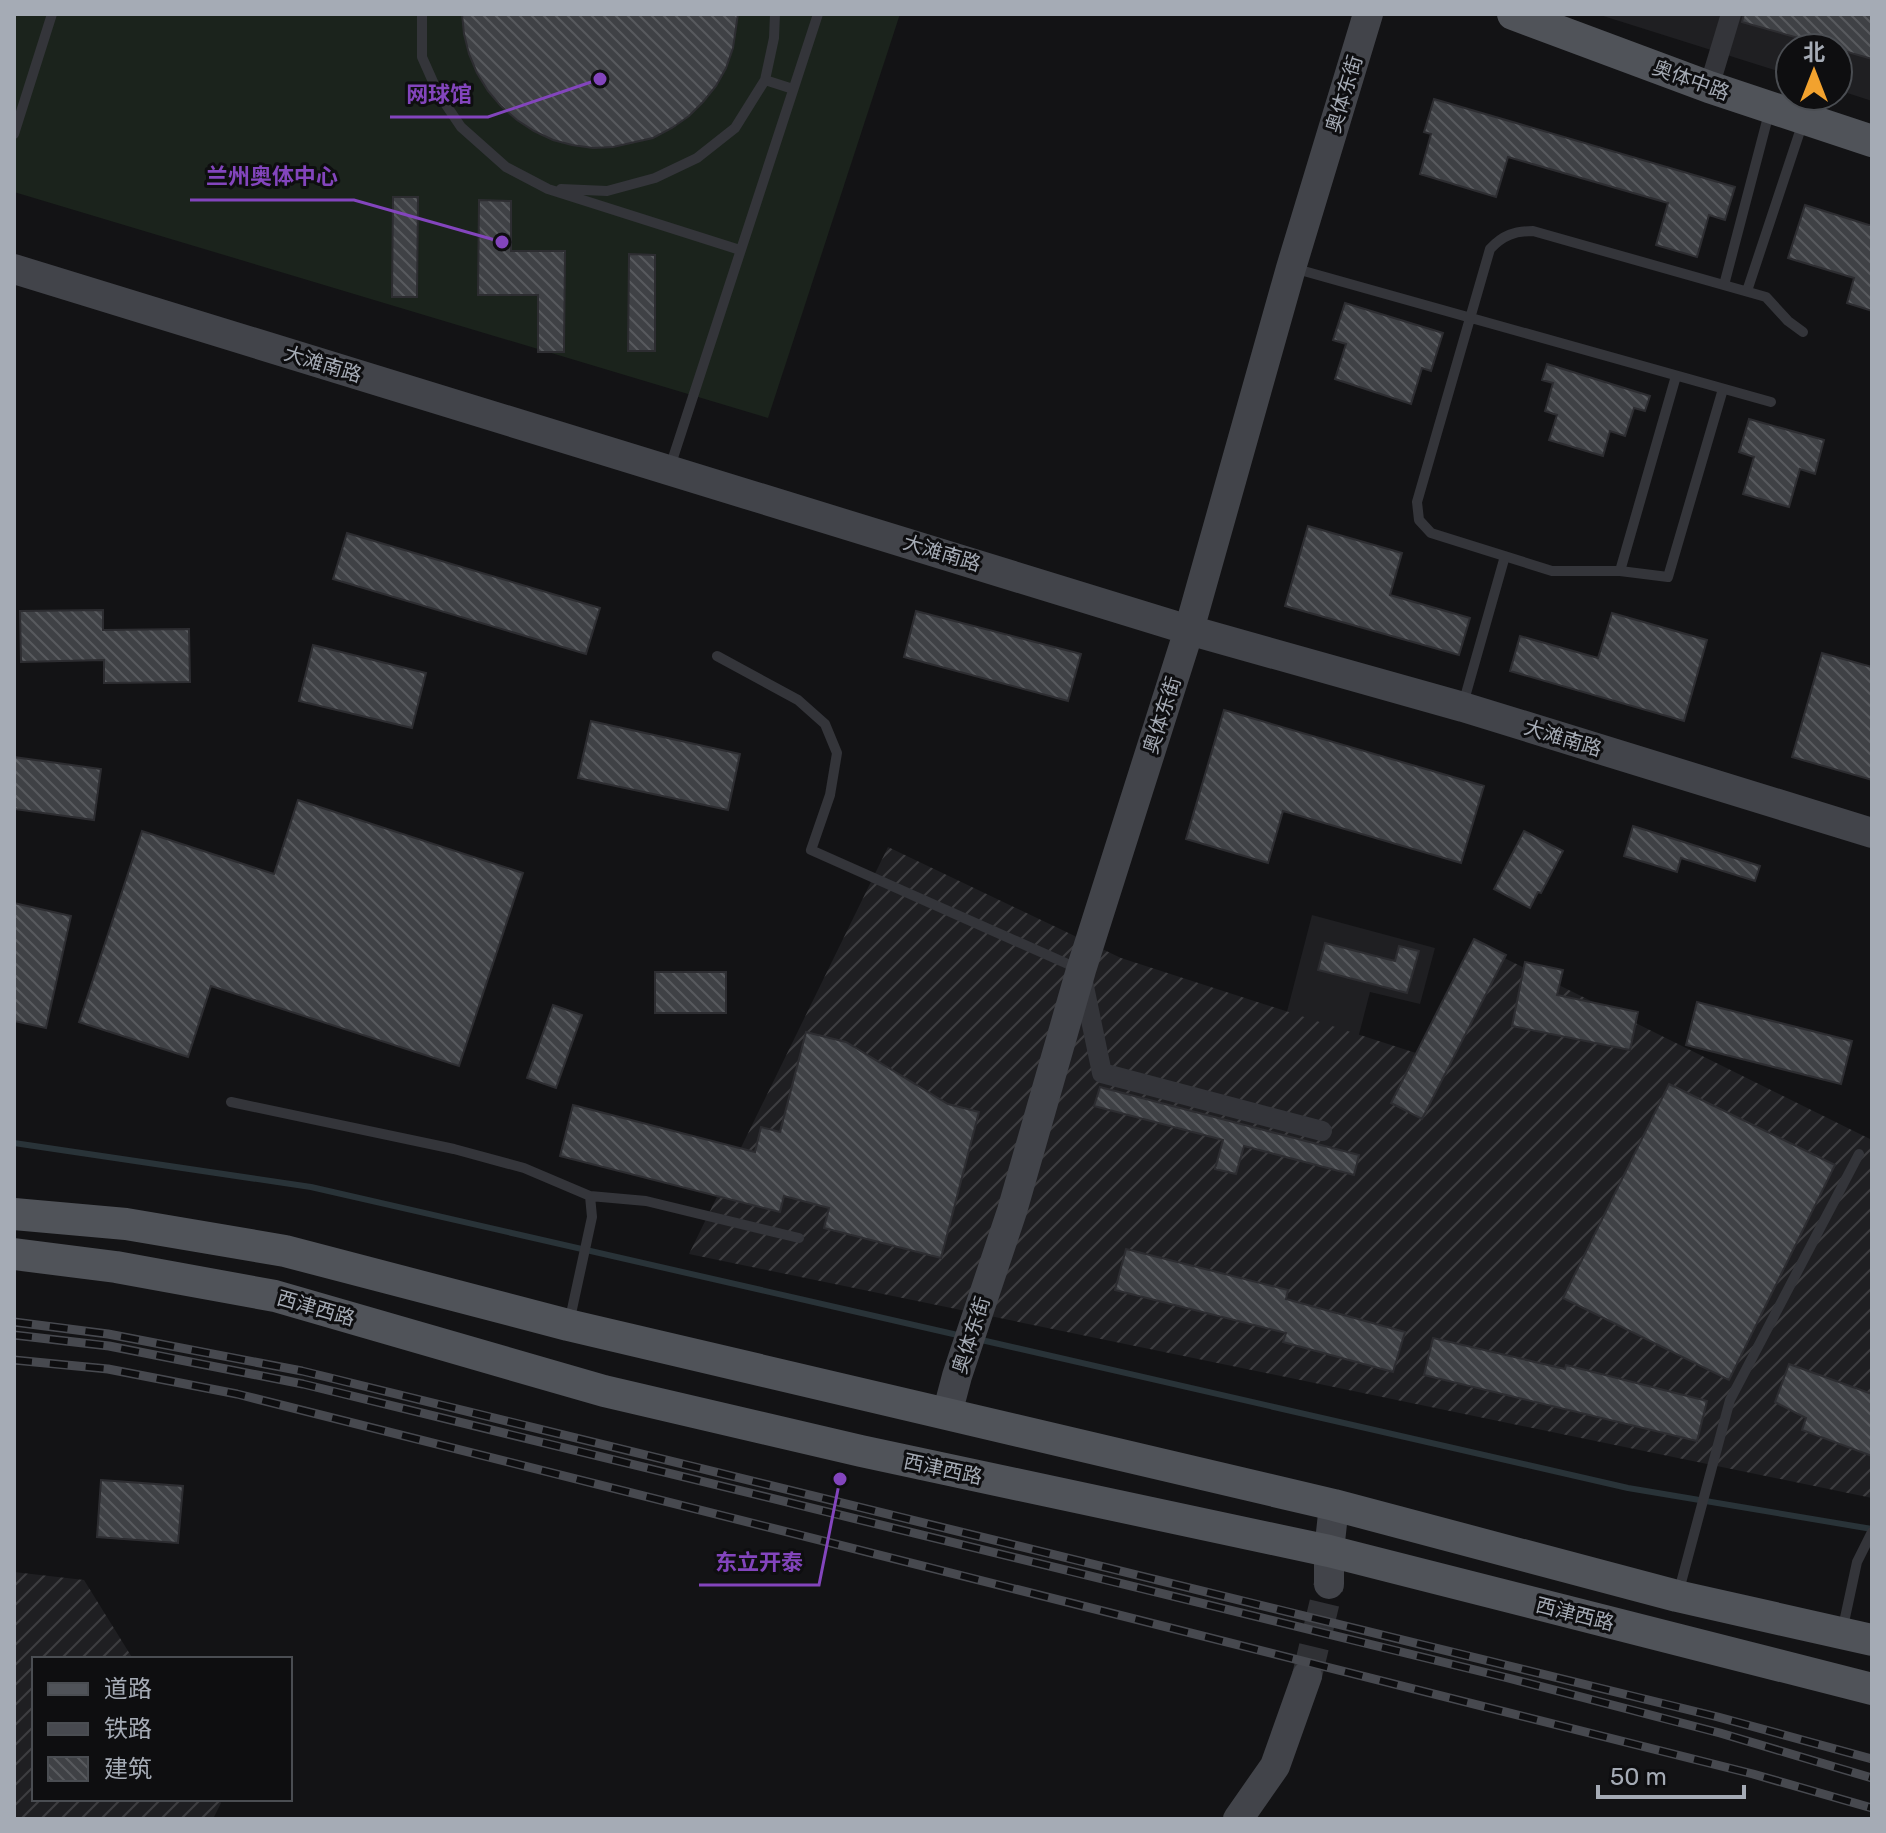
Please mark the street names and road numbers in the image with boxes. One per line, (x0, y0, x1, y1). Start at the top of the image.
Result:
street label: 奥体东街 (1321, 52, 1367, 136)
street label: 奥体中路 (1649, 55, 1733, 105)
street label: 大滩南路 (281, 341, 365, 387)
street label: 大滩南路 (900, 530, 984, 576)
street label: 奥体东街 (1138, 673, 1186, 757)
street label: 大滩南路 (1521, 715, 1605, 761)
street label: 西津西路 (274, 1285, 358, 1331)
street label: 奥体东街 (947, 1293, 995, 1377)
street label: 西津西路 (901, 1449, 985, 1489)
street label: 西津西路 (1533, 1593, 1617, 1635)

